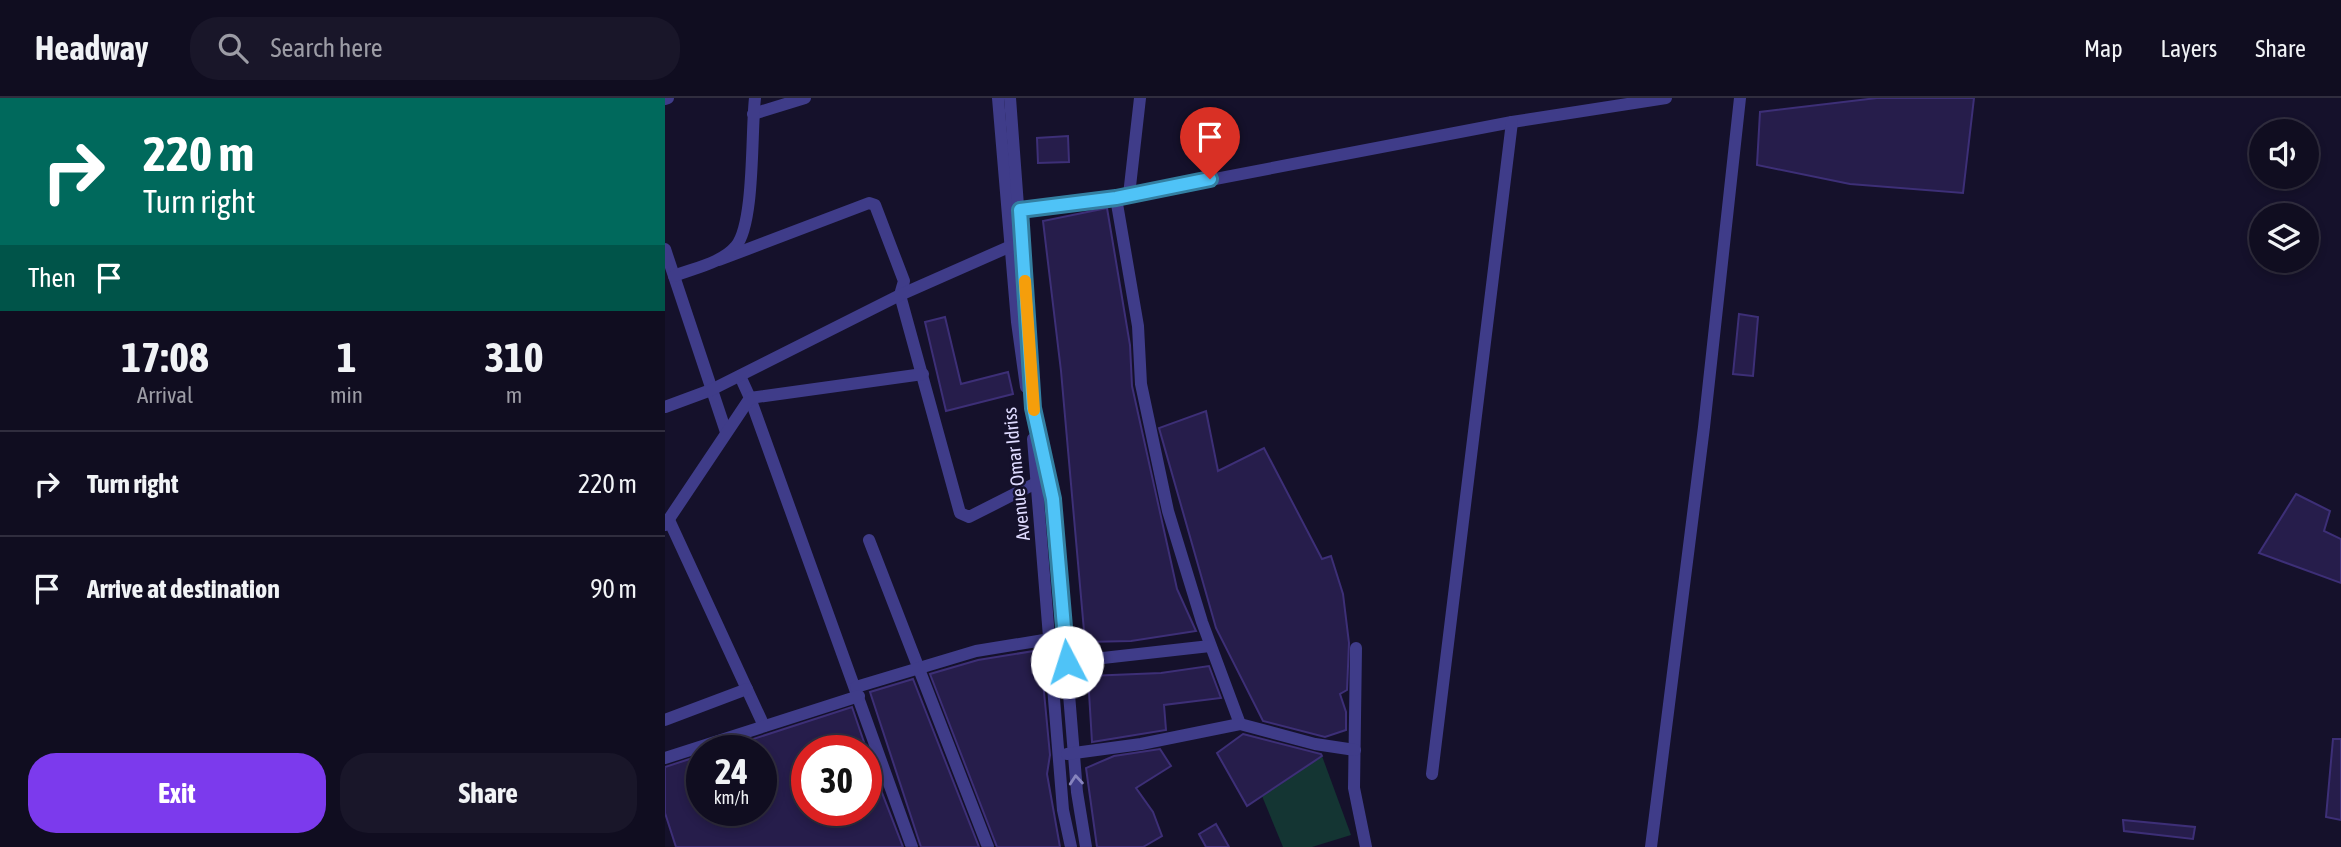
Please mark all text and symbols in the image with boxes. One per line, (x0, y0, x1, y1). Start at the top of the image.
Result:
search box (190, 17, 680, 80)
text: Headway (35, 29, 148, 67)
icon: search (214, 29, 252, 67)
text: Search here (270, 33, 383, 63)
text: Map (2084, 35, 2123, 62)
text: Layers (2161, 35, 2217, 62)
text: Share (2255, 35, 2306, 62)
pin (1180, 107, 1240, 179)
icon: arrive (1191, 118, 1229, 156)
map controls (2249, 119, 2319, 273)
button: sound (2249, 119, 2319, 189)
text: 220 m (143, 125, 254, 181)
icon: right (28, 126, 119, 217)
text: Turn right (143, 183, 256, 220)
button: layers (2249, 203, 2319, 273)
icon: arrive (90, 259, 128, 297)
text: Then (28, 263, 76, 293)
text: 17:08 (121, 333, 209, 381)
text: 1 (337, 333, 356, 381)
text: 310 (484, 333, 544, 381)
text: Arrival (137, 382, 193, 408)
text: min (330, 382, 363, 408)
text: m (506, 382, 522, 408)
street label: Avenue Omar Idriss (998, 406, 1034, 542)
icon: right (28, 465, 66, 503)
text: Turn right (87, 469, 178, 499)
text: 220 m (578, 469, 637, 499)
icon: arrive (28, 570, 66, 608)
text: Arrive at destination (87, 574, 280, 604)
text: 90 m (590, 574, 637, 604)
position arrow (1030, 625, 1104, 699)
speed limit sign: 30 (791, 735, 882, 826)
text: 24 (715, 751, 748, 791)
button: Exit (28, 753, 326, 833)
button: Share (340, 753, 637, 833)
one-way arrow (1069, 774, 1084, 785)
text: km/h (714, 787, 749, 808)

